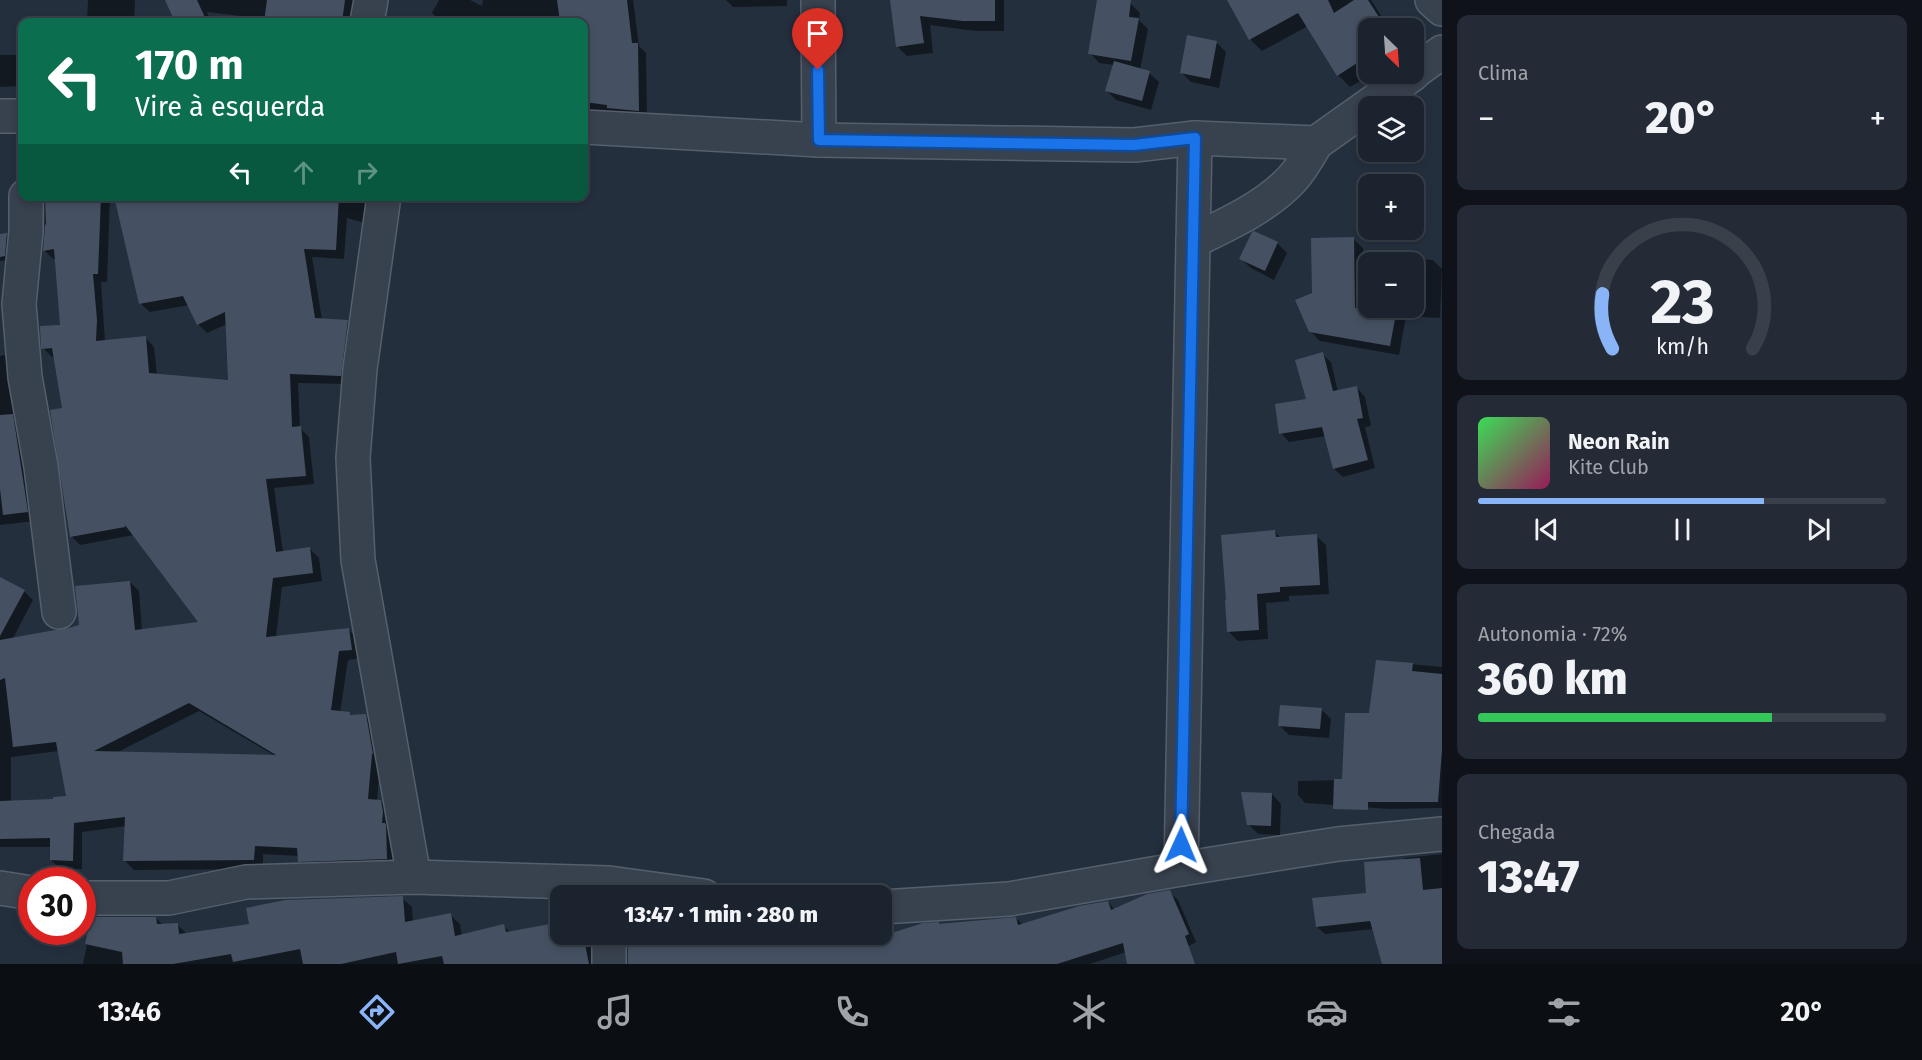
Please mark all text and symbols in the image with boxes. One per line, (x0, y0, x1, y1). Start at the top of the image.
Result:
pin (792, 8, 843, 70)
icon: arrive (801, 17, 834, 50)
north arrow (1358, 18, 1424, 84)
map controls (1358, 18, 1424, 318)
text: 170 m (135, 40, 244, 90)
icon: left (36, 42, 114, 120)
text: Clima (1478, 61, 1529, 85)
text: Vire à esquerda (135, 91, 325, 123)
text: 20° (1645, 91, 1719, 145)
button: layers (1358, 96, 1424, 162)
text: − (1478, 99, 1495, 139)
text: + (1870, 99, 1886, 139)
icon: left (224, 156, 257, 189)
icon: ahead (287, 156, 320, 189)
icon: right (350, 156, 383, 189)
button: + (1358, 174, 1424, 240)
button: − (1358, 252, 1424, 318)
text: 23 (1650, 265, 1714, 340)
text: km/h (1655, 335, 1709, 361)
text: Neon Rain (1568, 428, 1670, 455)
text: Kite Club (1568, 455, 1649, 479)
icon: previous (1530, 513, 1563, 546)
icon: pause (1666, 513, 1699, 546)
icon: next (1802, 513, 1835, 546)
text: Autonomia · 72% (1478, 622, 1627, 646)
text: 360 km (1478, 652, 1628, 706)
position arrow (1149, 813, 1213, 877)
text: Chegada (1478, 820, 1555, 844)
text: 13:47 (1478, 850, 1579, 904)
speed limit sign: 30 (18, 867, 96, 945)
text: 13:47 · 1 min · 280 m (624, 901, 818, 928)
icon: directions (356, 991, 398, 1033)
icon: music (594, 991, 636, 1033)
icon: phone (831, 991, 873, 1033)
icon: climate (1068, 991, 1110, 1033)
icon: car (1306, 991, 1348, 1033)
icon: filters (1543, 991, 1585, 1033)
text: 13:46 (98, 996, 161, 1028)
text: 20° (1780, 996, 1824, 1028)

